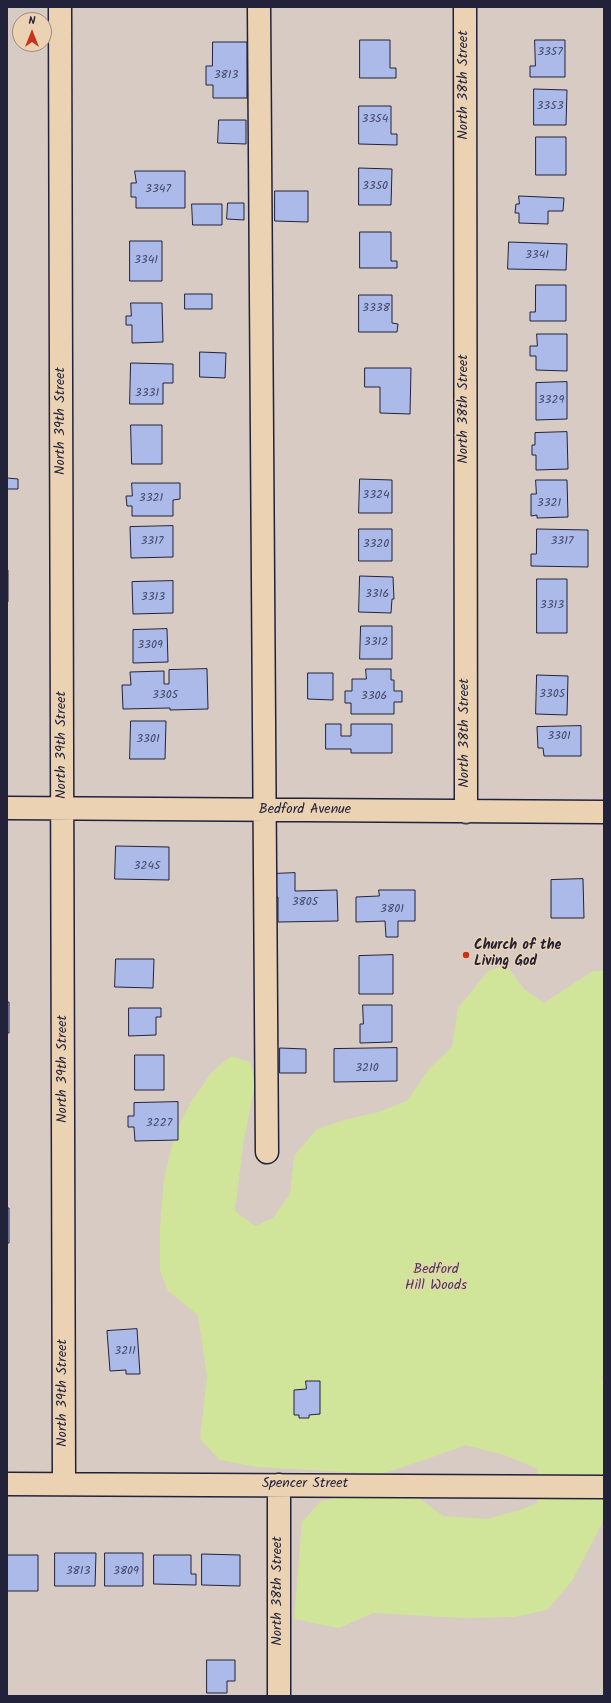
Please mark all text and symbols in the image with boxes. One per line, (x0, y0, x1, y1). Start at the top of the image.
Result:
north arrow (12, 12, 52, 52)
text: N (29, 12, 35, 30)
street label: North 38th Street (457, 30, 473, 140)
house number: 3357 (537, 46, 563, 60)
house number: 3813 (214, 69, 238, 83)
house number: 3353 (537, 100, 563, 114)
house number: 3354 (362, 113, 388, 127)
house number: 3350 (362, 180, 388, 194)
house number: 3347 (145, 183, 171, 197)
house number: 3341 (525, 249, 549, 263)
house number: 3341 (134, 254, 158, 268)
house number: 3338 (362, 302, 390, 316)
street label: North 38th Street (457, 354, 473, 464)
street label: North 39th Street (54, 367, 70, 475)
house number: 3331 (135, 387, 159, 401)
house number: 3329 (538, 394, 564, 408)
house number: 3324 (362, 489, 390, 503)
house number: 3321 (139, 492, 163, 506)
house number: 3321 (537, 497, 561, 511)
house number: 3317 (140, 535, 164, 549)
house number: 3317 (550, 535, 574, 549)
house number: 3320 (363, 538, 389, 552)
house number: 3316 (365, 588, 389, 602)
house number: 3313 (141, 591, 165, 605)
house number: 3313 (540, 599, 564, 613)
house number: 3312 (364, 636, 388, 650)
house number: 3309 (137, 639, 163, 653)
street label: North 38th Street (458, 678, 474, 788)
house number: 3305 (539, 688, 565, 702)
house number: 3305 (152, 689, 178, 703)
house number: 3306 (361, 690, 387, 704)
street label: North 39th Street (55, 691, 71, 799)
house number: 3301 (547, 730, 571, 744)
house number: 3301 (136, 733, 160, 747)
street label: Bedford Avenue (259, 803, 351, 819)
house number: 3245 (134, 860, 160, 874)
house number: 3805 (292, 896, 318, 910)
house number: 3801 (380, 903, 404, 917)
place label: Church of the Living God (474, 939, 561, 972)
marker: Church of the Living God (461, 950, 471, 960)
street label: North 39th Street (56, 1015, 72, 1123)
house number: 3210 (355, 1062, 379, 1076)
house number: 3227 (146, 1117, 172, 1131)
park label: Bedford Hill Woods (405, 1263, 467, 1296)
street label: North 39th Street (56, 1339, 72, 1447)
house number: 3211 (114, 1345, 136, 1359)
street label: Spencer Street (262, 1477, 348, 1493)
street label: North 38th Street (271, 1536, 287, 1646)
house number: 3813 (66, 1565, 90, 1579)
house number: 3809 (113, 1565, 139, 1579)

